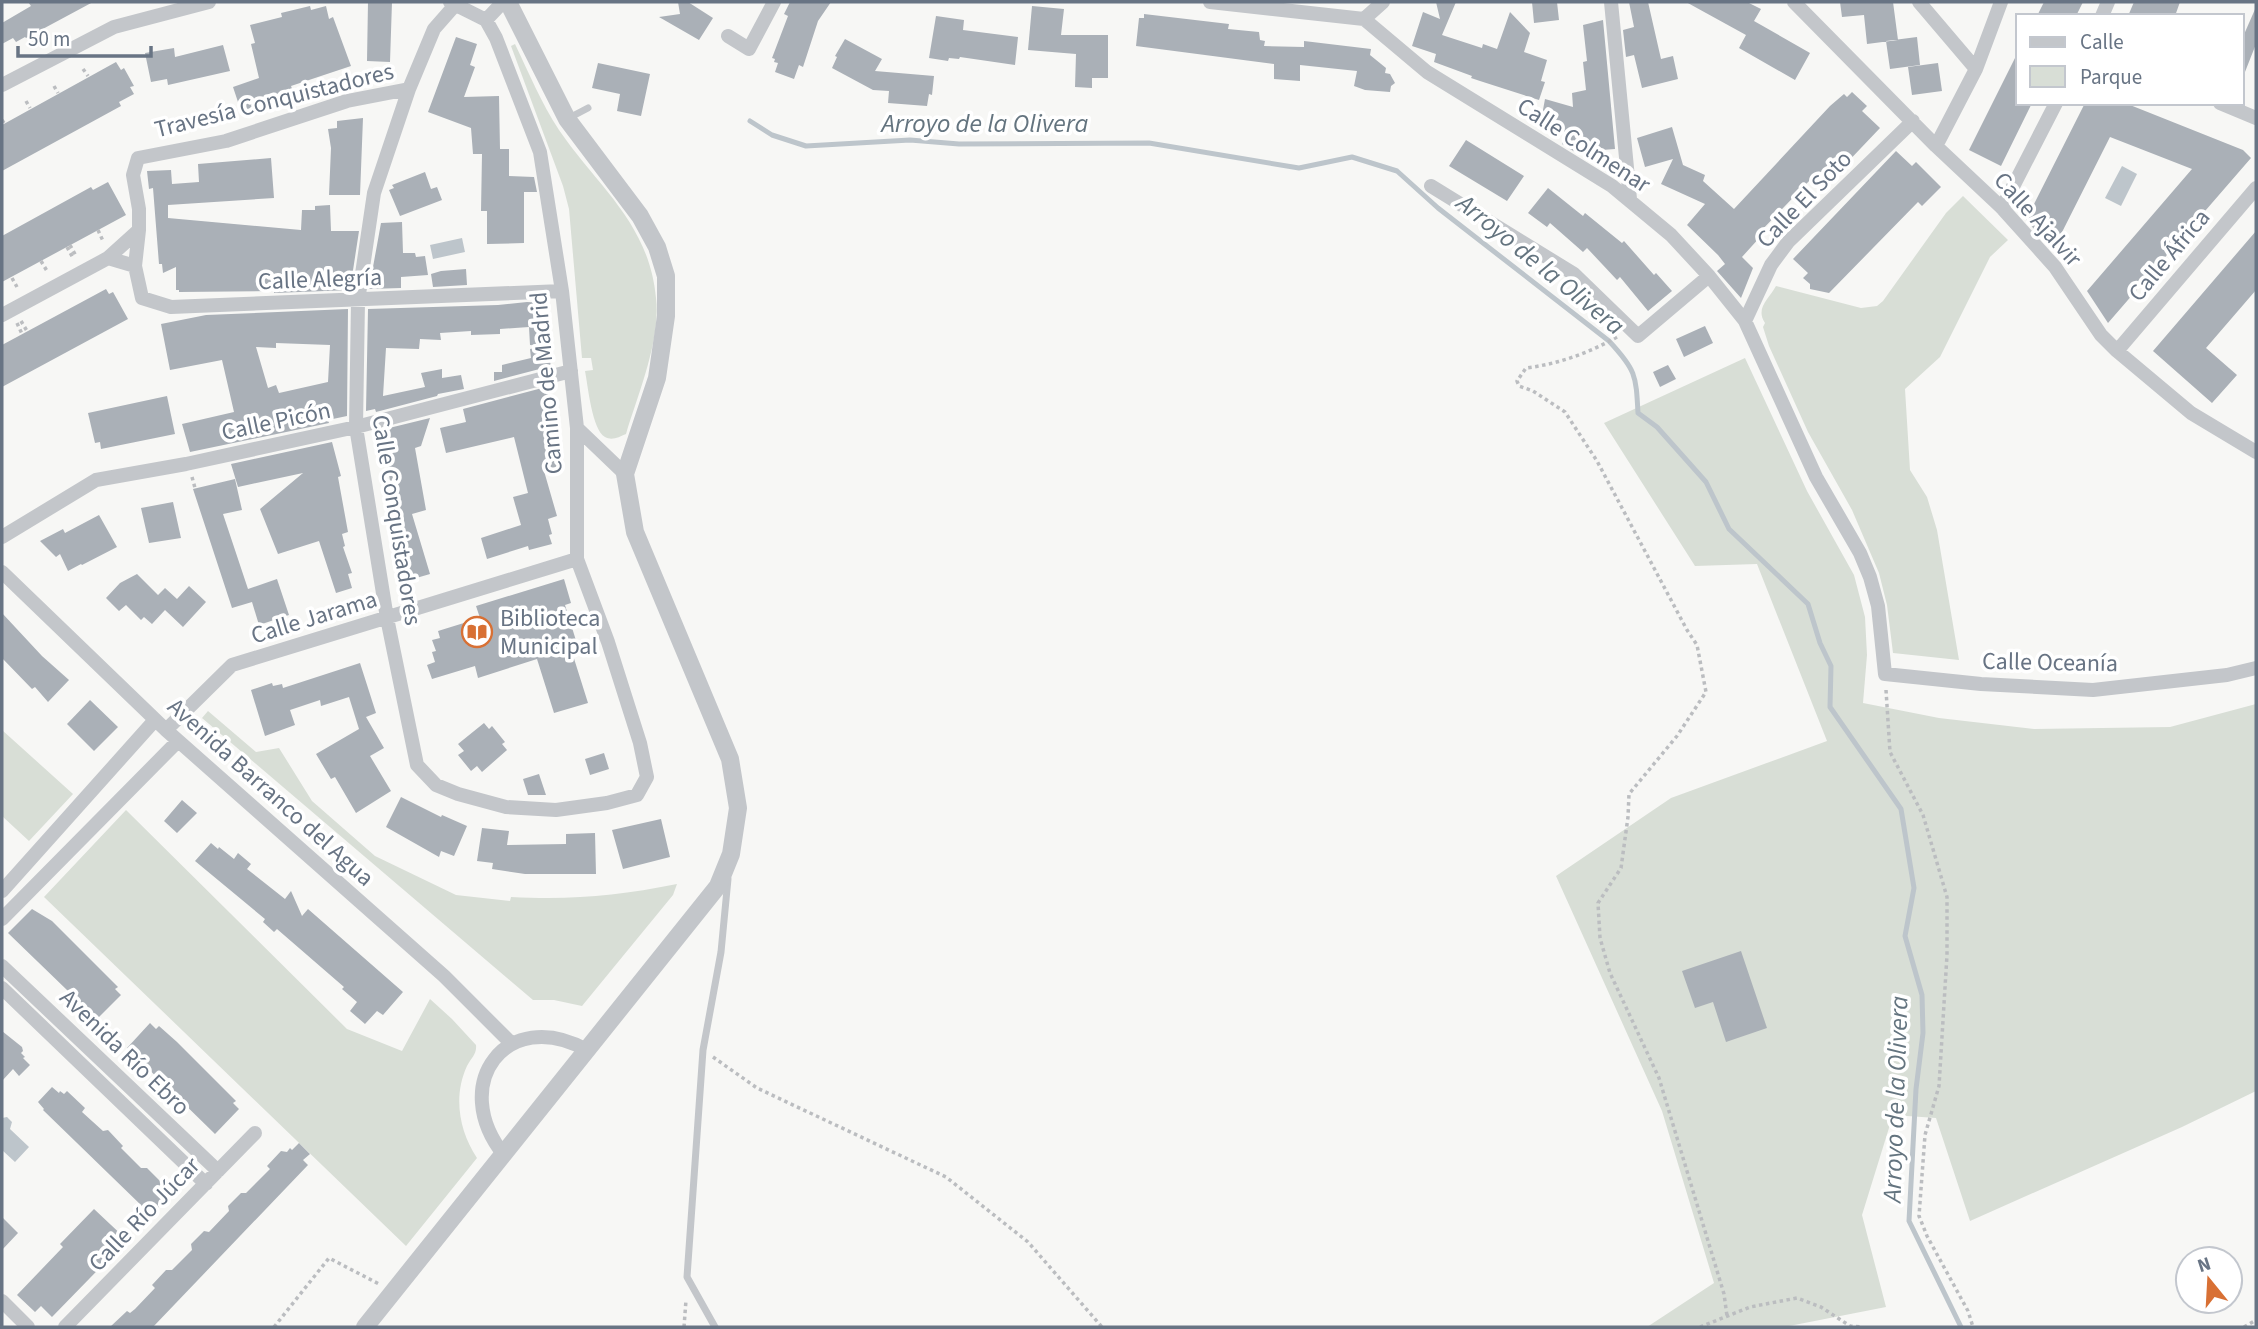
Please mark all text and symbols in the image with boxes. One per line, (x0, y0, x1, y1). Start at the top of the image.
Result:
scale bar (18, 14, 150, 58)
legend (2016, 14, 2244, 105)
text: 50 m (28, 24, 70, 54)
text: Calle (2080, 27, 2124, 57)
street label: Travesía Conquistadores (151, 54, 397, 147)
text: Parque (2080, 62, 2142, 92)
street label: Calle Colmenar (1510, 89, 1658, 202)
water label: Arroyo de la Olivera (880, 105, 1088, 142)
street label: Calle El Soto (1749, 142, 1860, 256)
street label: Calle Ajalvir (1985, 164, 2090, 275)
water label: Arroyo de la Olivera (1447, 184, 1633, 344)
street label: Calle África (2120, 201, 2219, 309)
street label: Calle Alegría (257, 260, 383, 299)
street label: Camino de Madrid (521, 290, 572, 476)
street label: Calle Picón (218, 393, 334, 450)
street label: Calle Conquistadores (363, 412, 430, 628)
street label: Calle Jarama (247, 582, 382, 653)
place label: Biblioteca Municipal (500, 601, 600, 664)
library icon: Biblioteca Municipal (460, 615, 494, 649)
street label: Calle Oceanía (1982, 644, 2118, 681)
street label: Avenida Barranco del Agua (160, 690, 382, 895)
street label: Avenida Río Ebro (52, 981, 198, 1124)
water label: Arroyo de la Olivera (1873, 995, 1918, 1205)
street label: Calle Río Júcar (80, 1149, 209, 1280)
north arrow (2174, 1245, 2244, 1315)
text: N (2194, 1250, 2214, 1280)

